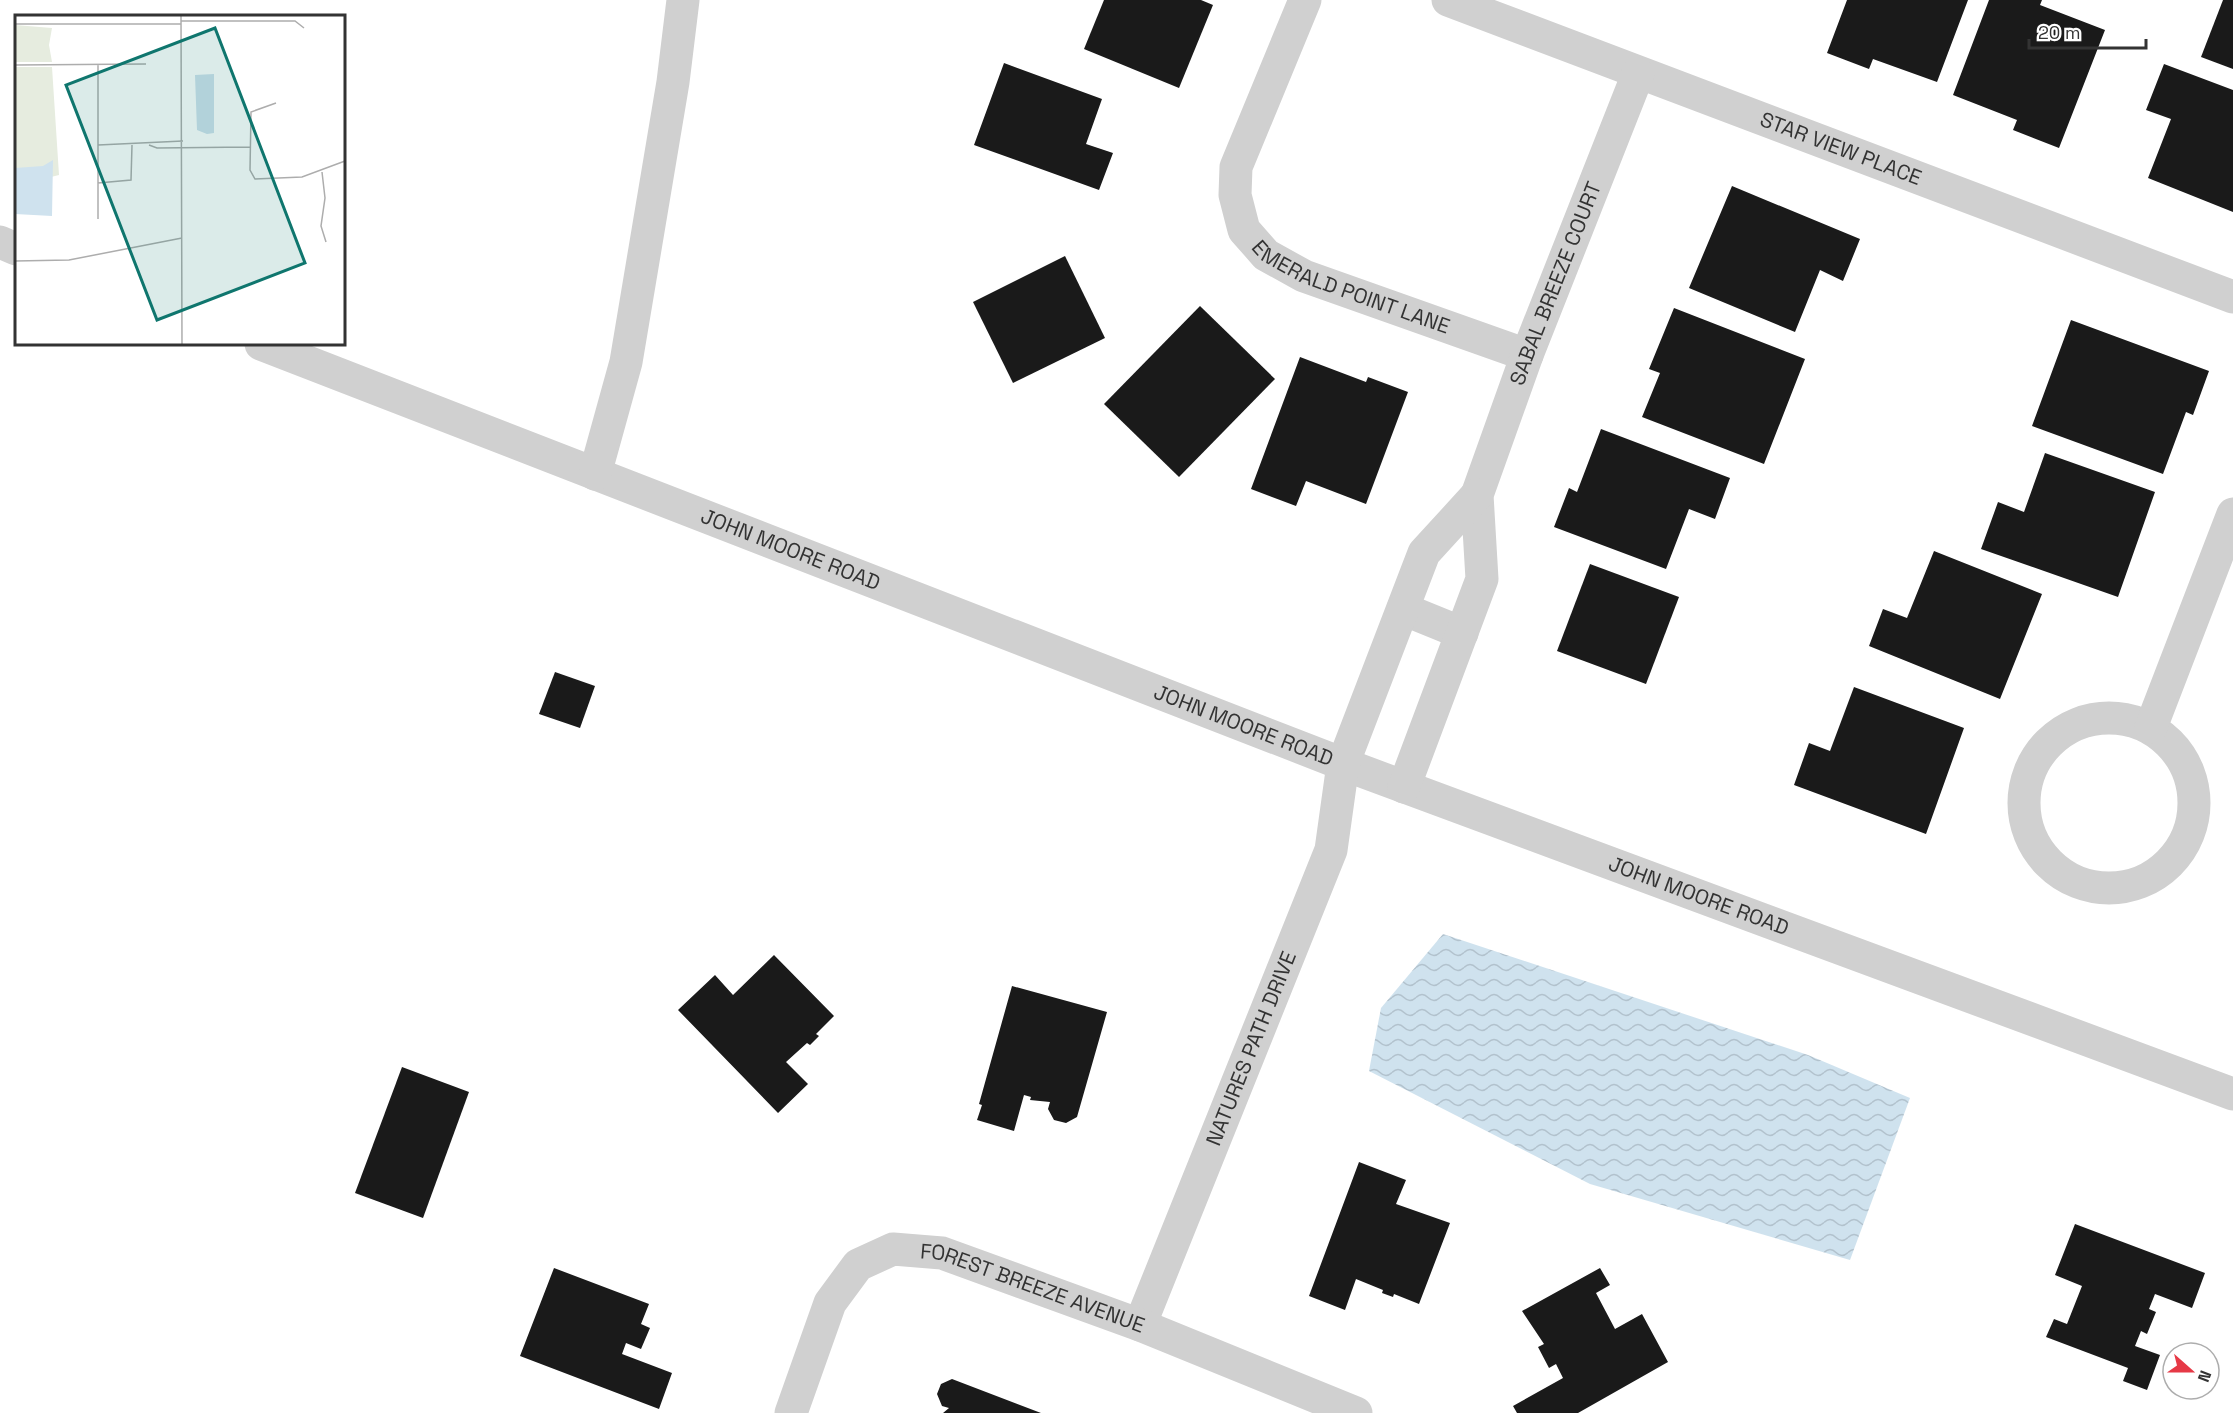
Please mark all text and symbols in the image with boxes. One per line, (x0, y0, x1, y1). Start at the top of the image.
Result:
scale bar (2029, 12, 2146, 50)
inset map (15, 15, 345, 345)
text: 20 m (2038, 21, 2081, 44)
street label: STAR VIEW PLACE (1756, 105, 1926, 191)
street label: SABAL BREEZE COURT (1503, 177, 1607, 389)
street label: EMERALD POINT LANE (1246, 234, 1454, 340)
street label: JOHN MOORE ROAD (697, 502, 884, 596)
street label: JOHN MOORE ROAD (1150, 678, 1337, 772)
street label: JOHN MOORE ROAD (1605, 850, 1793, 941)
street label: NATURES PATH DRIVE (1200, 947, 1302, 1149)
street label: FOREST BREEZE AVENUE (919, 1237, 1149, 1339)
north arrow (2161, 1341, 2221, 1401)
text: N (2193, 1367, 2216, 1385)

